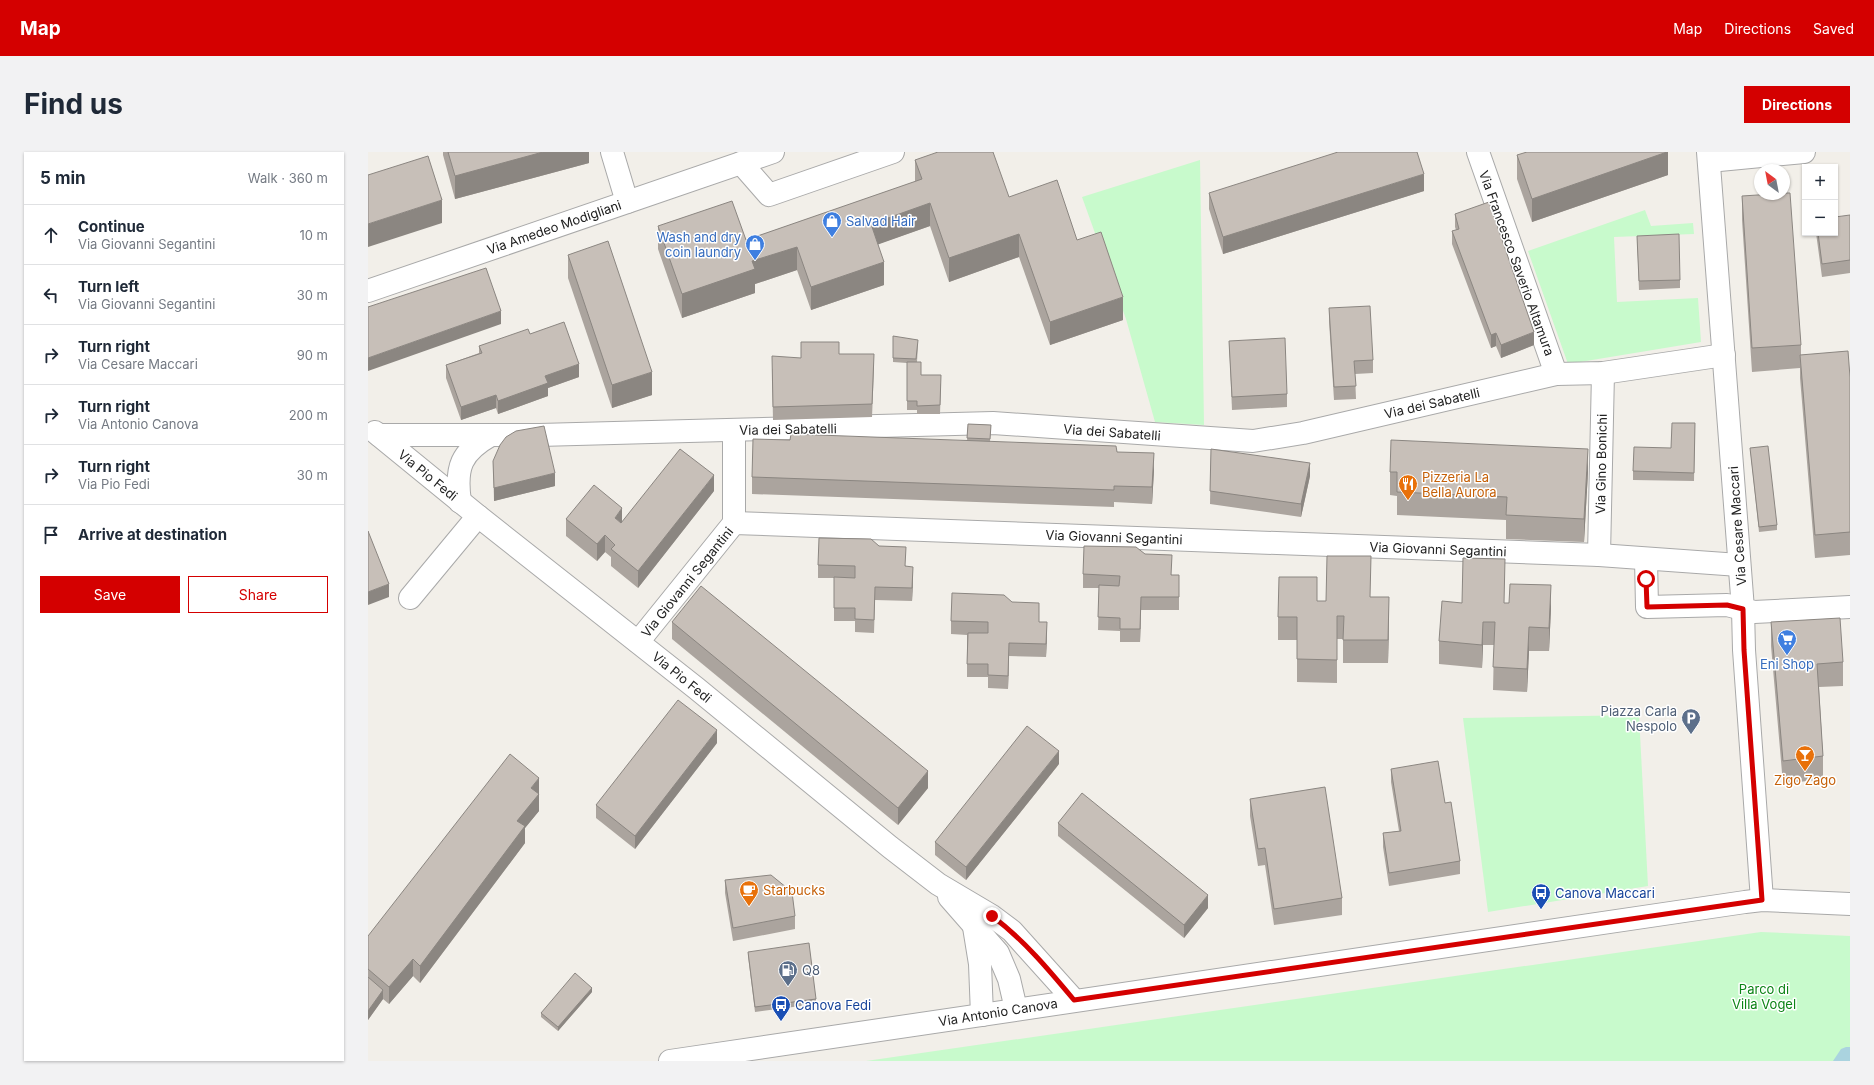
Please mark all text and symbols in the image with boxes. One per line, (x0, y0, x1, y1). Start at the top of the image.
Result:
text: Map (20, 17, 61, 40)
text: Map (1673, 20, 1702, 37)
text: Directions (1724, 20, 1791, 37)
text: Saved (1813, 20, 1854, 37)
button: Directions (1744, 86, 1850, 123)
text: Find us (24, 87, 123, 121)
north arrow (1754, 164, 1790, 200)
map controls (1802, 164, 1838, 236)
button: + (1802, 164, 1838, 200)
text: 5 min (40, 168, 86, 188)
street label: Via Francesco Saverio Altamura (1476, 168, 1558, 358)
text: Walk · 360 m (248, 170, 328, 186)
street label: Via Amedeo Modigliani (485, 196, 623, 258)
button: − (1802, 200, 1838, 236)
shop icon: Salvad Hair (821, 210, 843, 238)
place label: Salvad Hair (846, 213, 916, 229)
text: Continue (78, 217, 145, 236)
icon: ahead (40, 224, 62, 246)
text: 10 m (299, 227, 328, 243)
place label: Wash and dry coin laundry (656, 229, 741, 260)
shop icon: Wash and dry coin laundry (744, 233, 766, 261)
text: Via Giovanni Segantini (78, 236, 215, 252)
text: Turn left (78, 277, 139, 296)
icon: left (40, 284, 62, 306)
text: 30 m (297, 287, 328, 303)
text: Via Giovanni Segantini (78, 296, 215, 312)
text: Turn right (78, 337, 150, 356)
icon: right (40, 344, 62, 366)
text: 90 m (297, 347, 328, 363)
text: Via Cesare Maccari (78, 356, 198, 372)
street label: Via dei Sabatelli (1383, 384, 1481, 422)
text: Turn right (78, 397, 150, 416)
icon: right (40, 404, 62, 426)
text: 200 m (289, 407, 328, 423)
street label: Via Gino Bonichi (1592, 414, 1610, 514)
text: Via Antonio Canova (78, 416, 199, 432)
street label: Via dei Sabatelli (739, 420, 837, 438)
street label: Via dei Sabatelli (1063, 421, 1161, 443)
street label: Via Pio Fedi (395, 446, 461, 504)
text: Turn right (78, 457, 150, 476)
icon: right (40, 464, 62, 486)
street label: Via Cesare Maccari (1725, 466, 1749, 586)
text: 30 m (297, 467, 328, 483)
place label: Pizzeria La Bella Aurora (1422, 469, 1497, 500)
restaurant icon: Pizzeria La Bella Aurora (1397, 473, 1419, 501)
text: Via Pio Fedi (78, 476, 150, 492)
icon: arrive (40, 524, 62, 546)
street label: Via Giovanni Segantini (638, 524, 736, 640)
text: Arrive at destination (78, 525, 227, 544)
street label: Via Giovanni Segantini (1045, 527, 1183, 547)
street label: Via Giovanni Segantini (1369, 539, 1507, 559)
route start (1637, 570, 1655, 588)
button: Save (40, 576, 180, 613)
button: Share (188, 576, 328, 613)
supermarket icon: Eni Shop (1776, 628, 1798, 656)
street label: Via Pio Fedi (649, 648, 715, 706)
place label: Eni Shop (1760, 656, 1814, 672)
place label: Piazza Carla Nespolo (1601, 703, 1677, 734)
parking icon: Piazza Carla Nespolo (1680, 707, 1702, 735)
bar icon: Zigo Zago (1794, 744, 1816, 772)
place label: Zigo Zago (1774, 772, 1836, 788)
cafe icon: Starbucks (738, 879, 760, 907)
place label: Starbucks (763, 882, 825, 898)
bus stop icon: Canova Maccari (1530, 882, 1552, 910)
place label: Canova Maccari (1555, 885, 1655, 901)
route end (983, 907, 1001, 925)
fuel station icon: Q8 (777, 959, 799, 987)
place label: Q8 (802, 962, 820, 978)
park label: Parco di Villa Vogel (1732, 981, 1796, 1012)
bus stop icon: Canova Fedi (770, 994, 792, 1022)
street label: Via Antonio Canova (937, 995, 1059, 1029)
place label: Canova Fedi (795, 997, 871, 1013)

